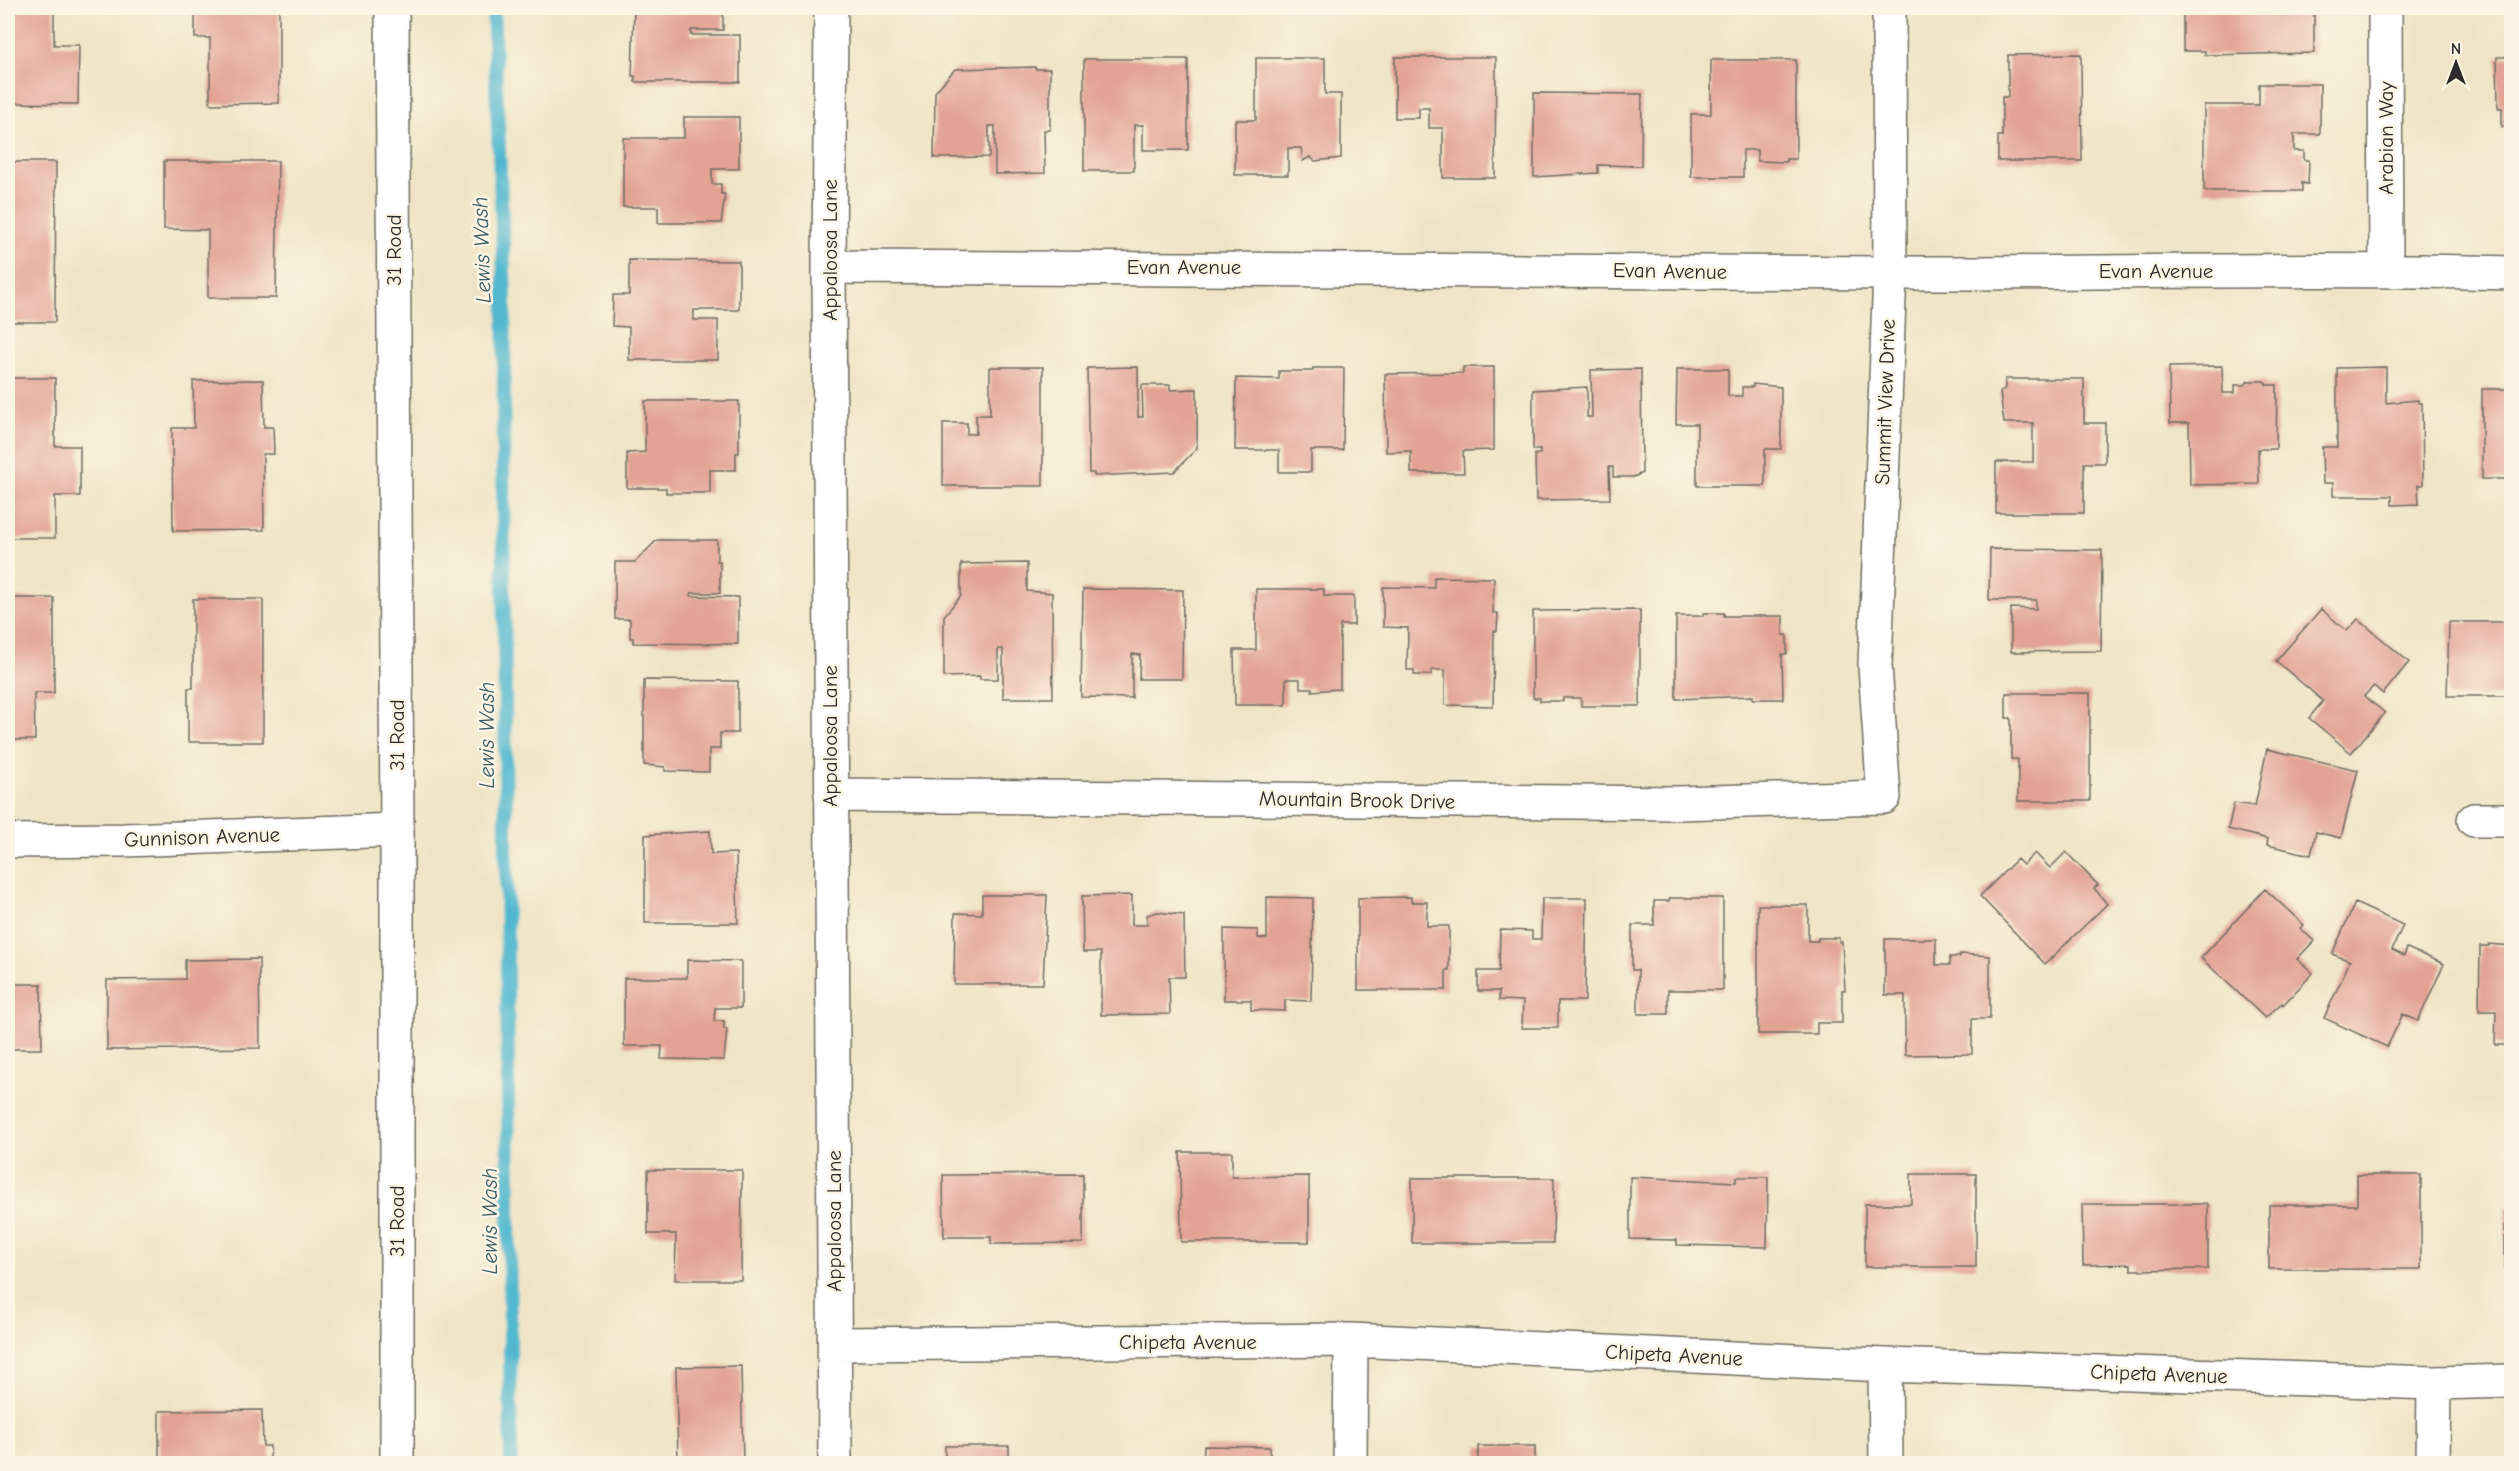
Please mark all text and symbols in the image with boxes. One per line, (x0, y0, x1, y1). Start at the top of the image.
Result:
north arrow (2426, 33, 2486, 93)
text: N (2451, 40, 2461, 58)
street label: Arabian Way (2374, 81, 2398, 195)
street label: Appaloosa Lane (818, 179, 842, 321)
water label: Lewis Wash (467, 196, 497, 304)
street label: 31 Road (382, 214, 406, 286)
street label: Evan Avenue (1127, 255, 1241, 279)
street label: Evan Avenue (1613, 258, 1727, 284)
street label: Evan Avenue (2099, 259, 2213, 283)
street label: Summit View Drive (1870, 319, 1900, 485)
street label: Appaloosa Lane (818, 665, 842, 807)
water label: Lewis Wash (474, 682, 500, 788)
street label: 31 Road (385, 699, 409, 771)
street label: Mountain Brook Drive (1259, 786, 1455, 814)
street label: Gunnison Avenue (124, 822, 280, 852)
street label: Appaloosa Lane (822, 1150, 846, 1292)
water label: Lewis Wash (477, 1168, 503, 1274)
street label: 31 Road (385, 1185, 409, 1257)
street label: Chipeta Avenue (1119, 1330, 1257, 1354)
street label: Chipeta Avenue (1605, 1339, 1743, 1371)
street label: Chipeta Avenue (2090, 1360, 2228, 1388)

